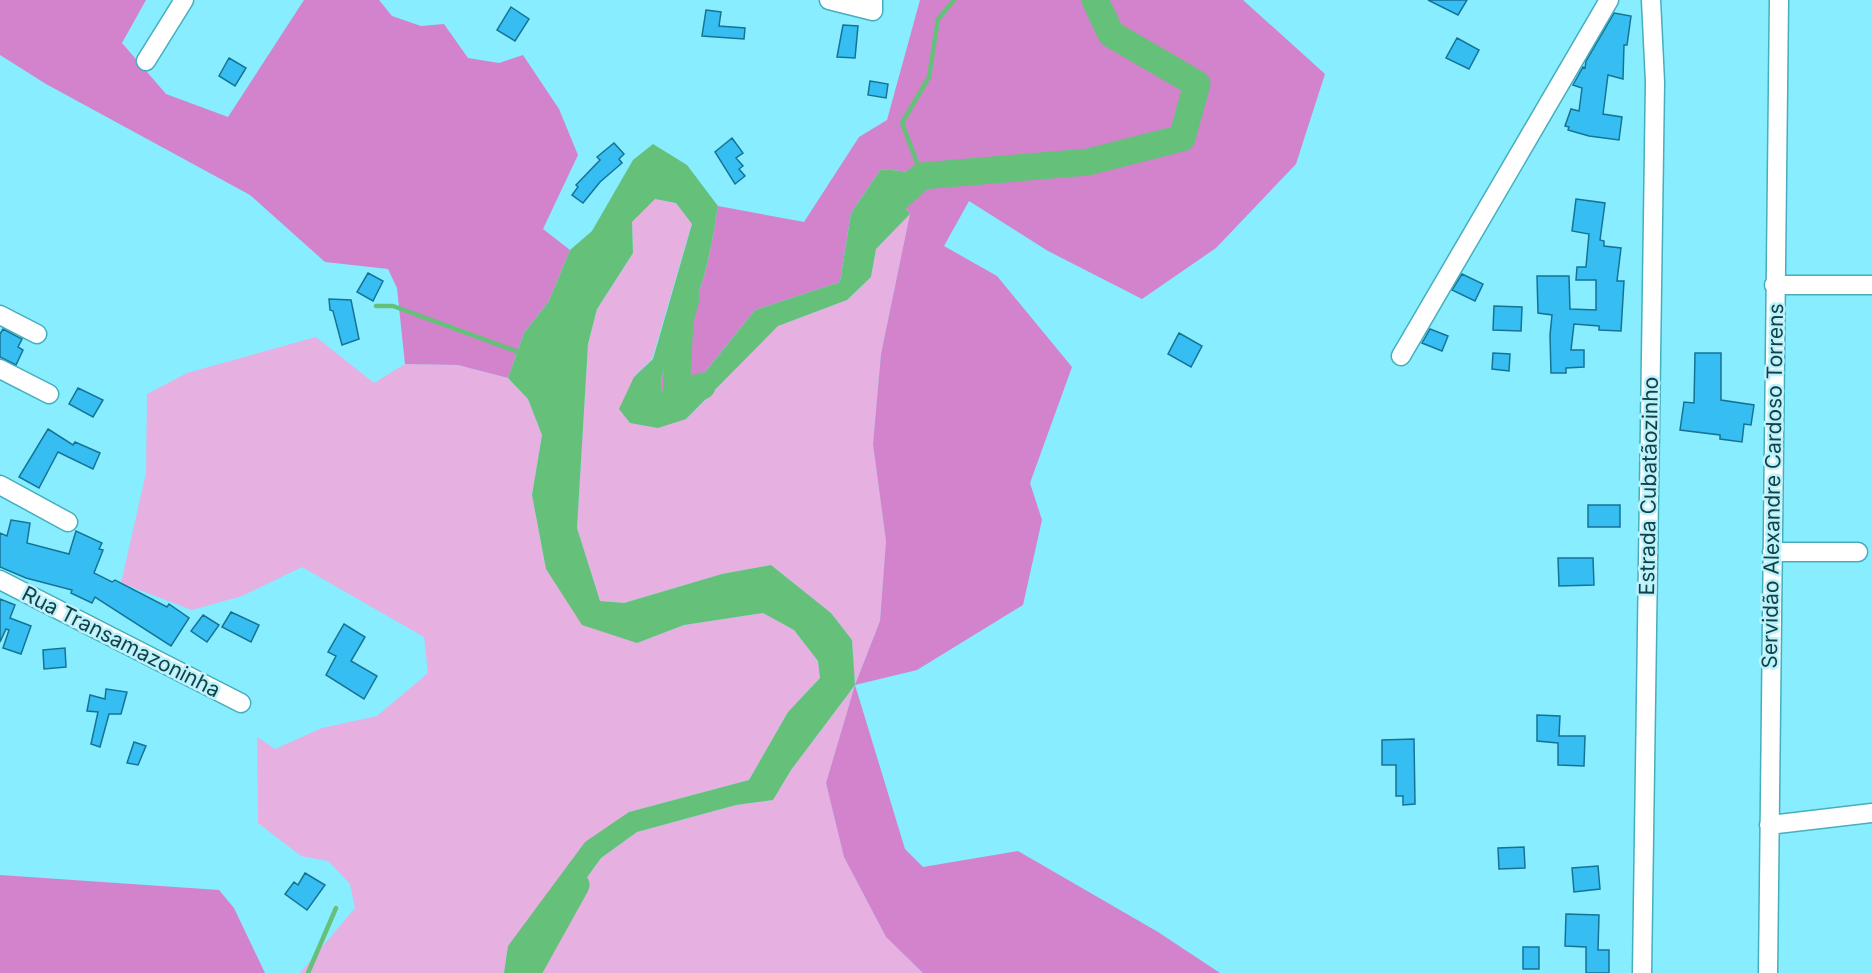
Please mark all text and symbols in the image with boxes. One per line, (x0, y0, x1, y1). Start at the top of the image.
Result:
street label: Servidão Alexandre Cardoso Torrens (1757, 303, 1788, 669)
street label: Estrada Cubatãozinho (1634, 376, 1663, 595)
street label: Rua Transamazoninha (18, 581, 225, 702)

